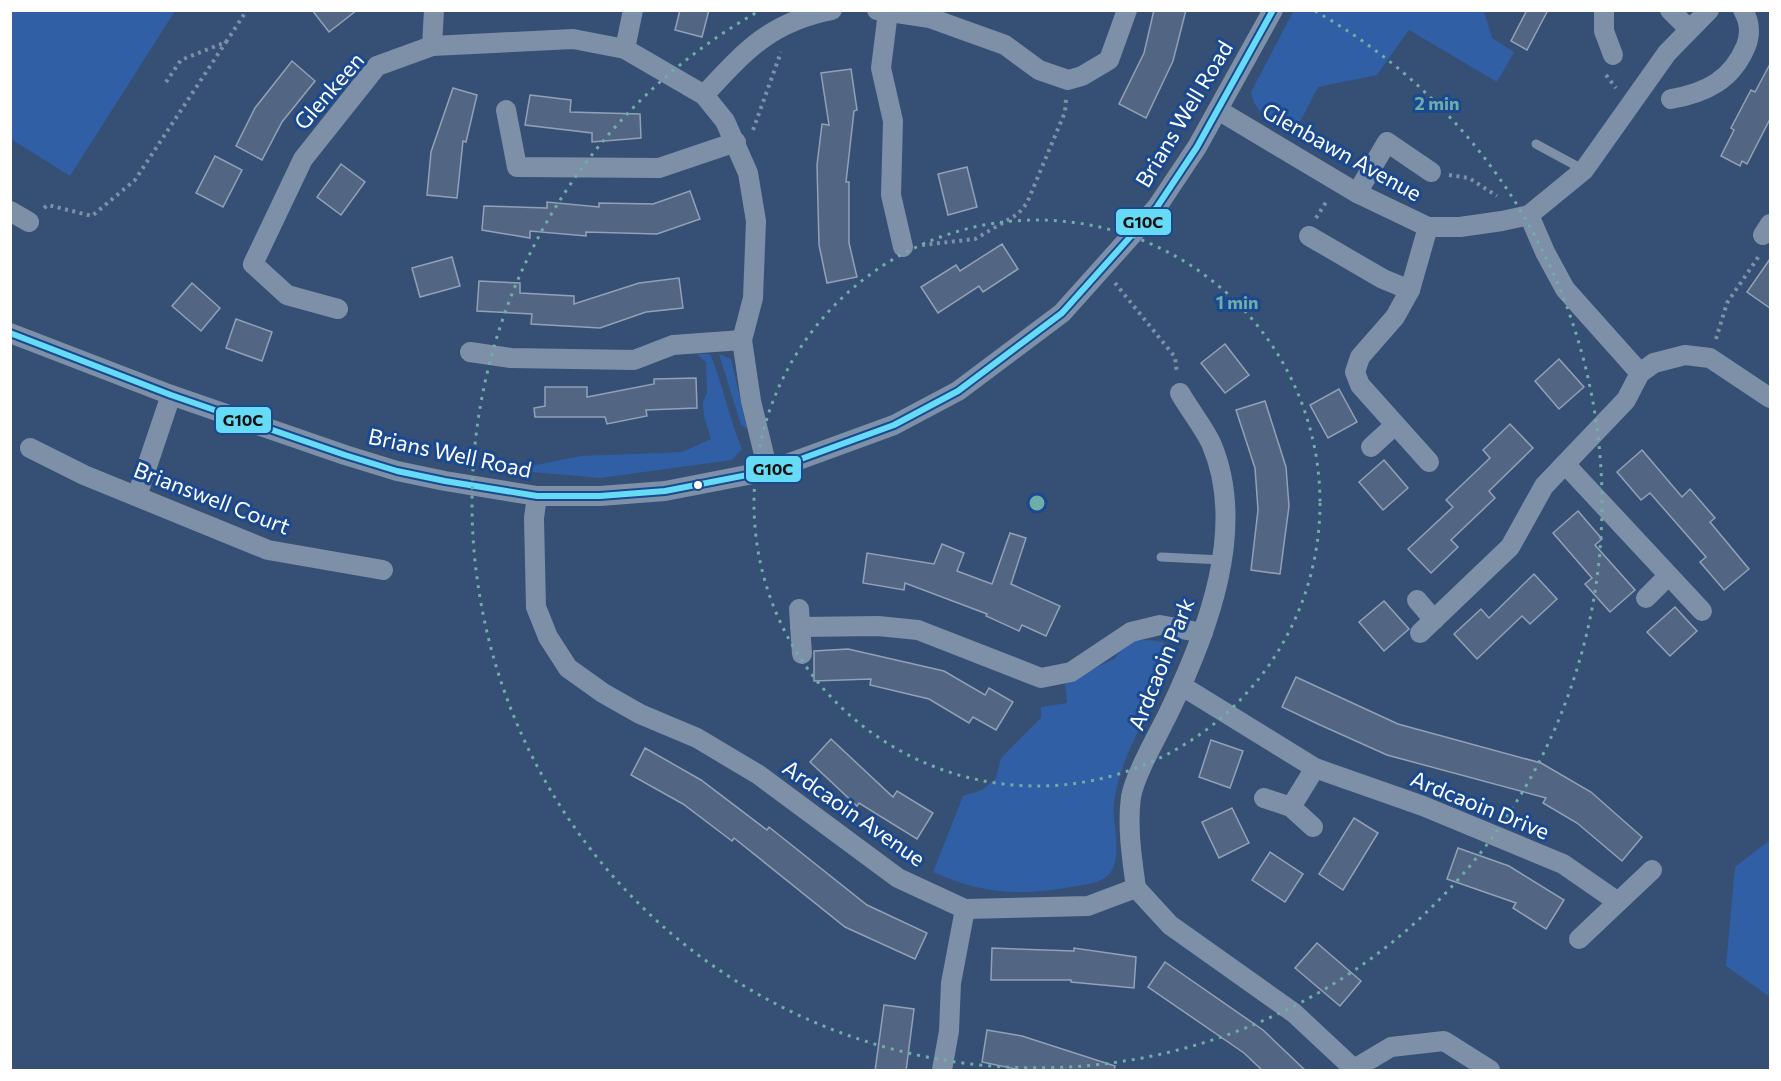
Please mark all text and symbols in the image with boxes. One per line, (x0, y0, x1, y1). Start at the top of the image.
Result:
street label: Brians Well Road (1129, 36, 1238, 192)
street label: Glenkeen (288, 47, 369, 135)
text: 2 min (1415, 92, 1459, 114)
street label: Glenbawn Avenue (1258, 97, 1427, 207)
line badge: G10C (1115, 208, 1172, 236)
text: G10C (1123, 212, 1163, 231)
text: 1 min (1216, 291, 1258, 313)
line badge: G10C (215, 406, 272, 434)
text: G10C (223, 410, 263, 429)
street label: Brians Well Road (366, 422, 534, 483)
street label: Brianswell Court (130, 455, 294, 540)
line badge: G10C (745, 455, 802, 483)
text: G10C (753, 459, 793, 478)
unlabelled marker (692, 479, 704, 491)
centre of rings (1027, 493, 1047, 513)
street label: Ardcaoin Park (1122, 594, 1199, 734)
street label: Ardcaoin Avenue (778, 753, 931, 872)
street label: Ardcaoin Drive (1407, 764, 1554, 845)

